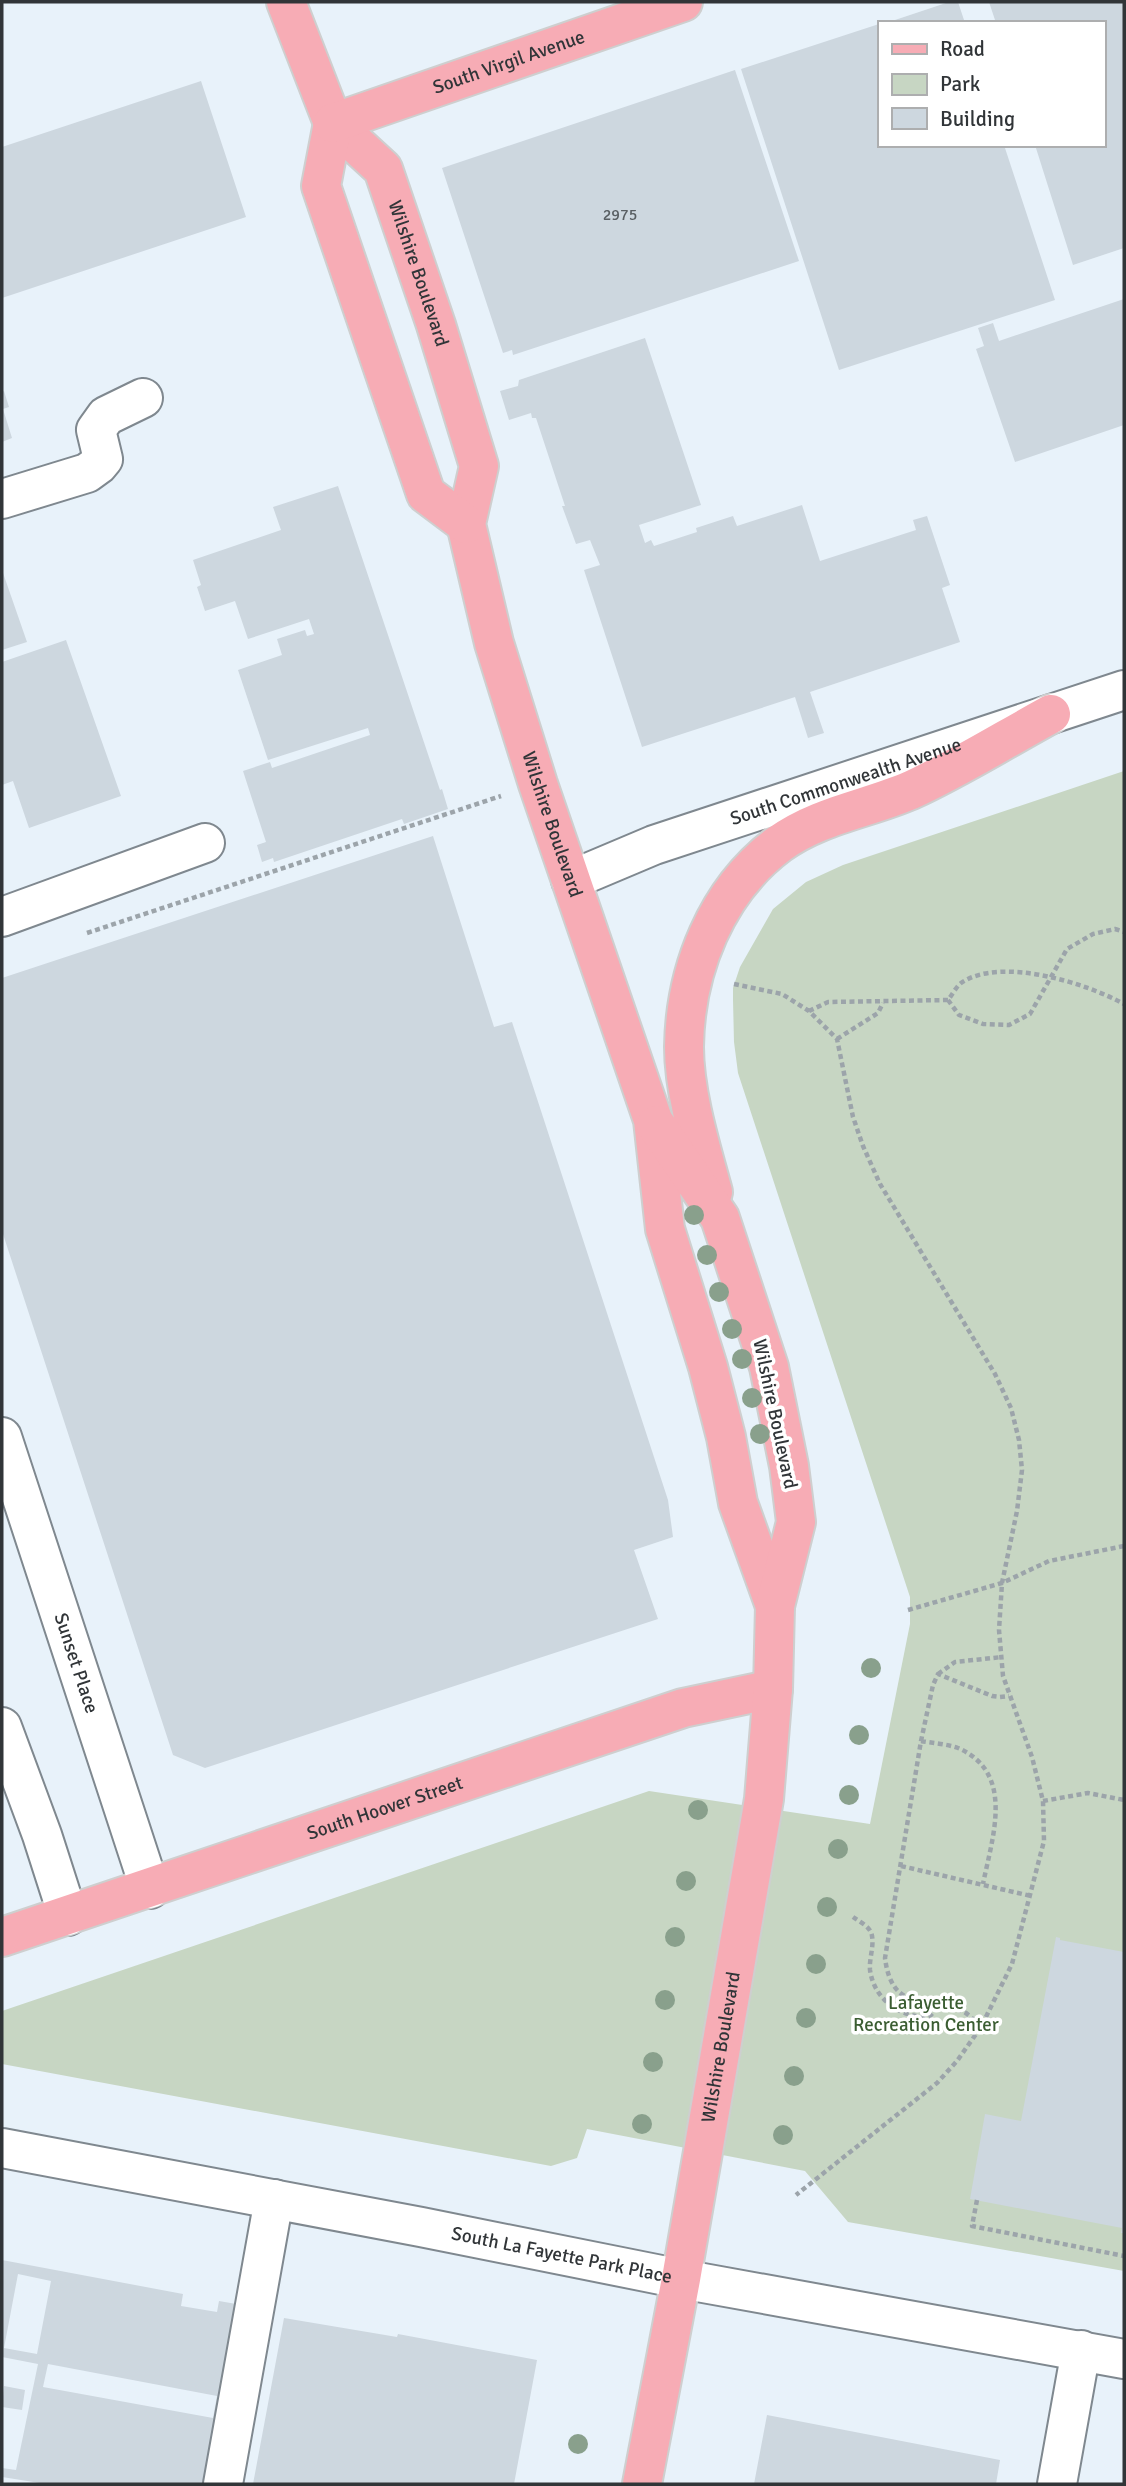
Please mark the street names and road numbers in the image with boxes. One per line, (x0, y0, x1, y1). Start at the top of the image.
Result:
street label: South Virgil Avenue (430, 25, 588, 100)
street label: Wilshire Boulevard (383, 197, 454, 349)
street label: South Commonwealth Avenue (727, 732, 965, 831)
street label: Wilshire Boulevard (517, 748, 588, 901)
street label: Wilshire Boulevard (747, 1337, 803, 1491)
street label: Sunset Place (48, 1610, 104, 1717)
street label: South Hoover Street (304, 1771, 466, 1846)
street label: Wilshire Boulevard (696, 1970, 746, 2124)
street label: South La Fayette Park Place (449, 2221, 674, 2289)

